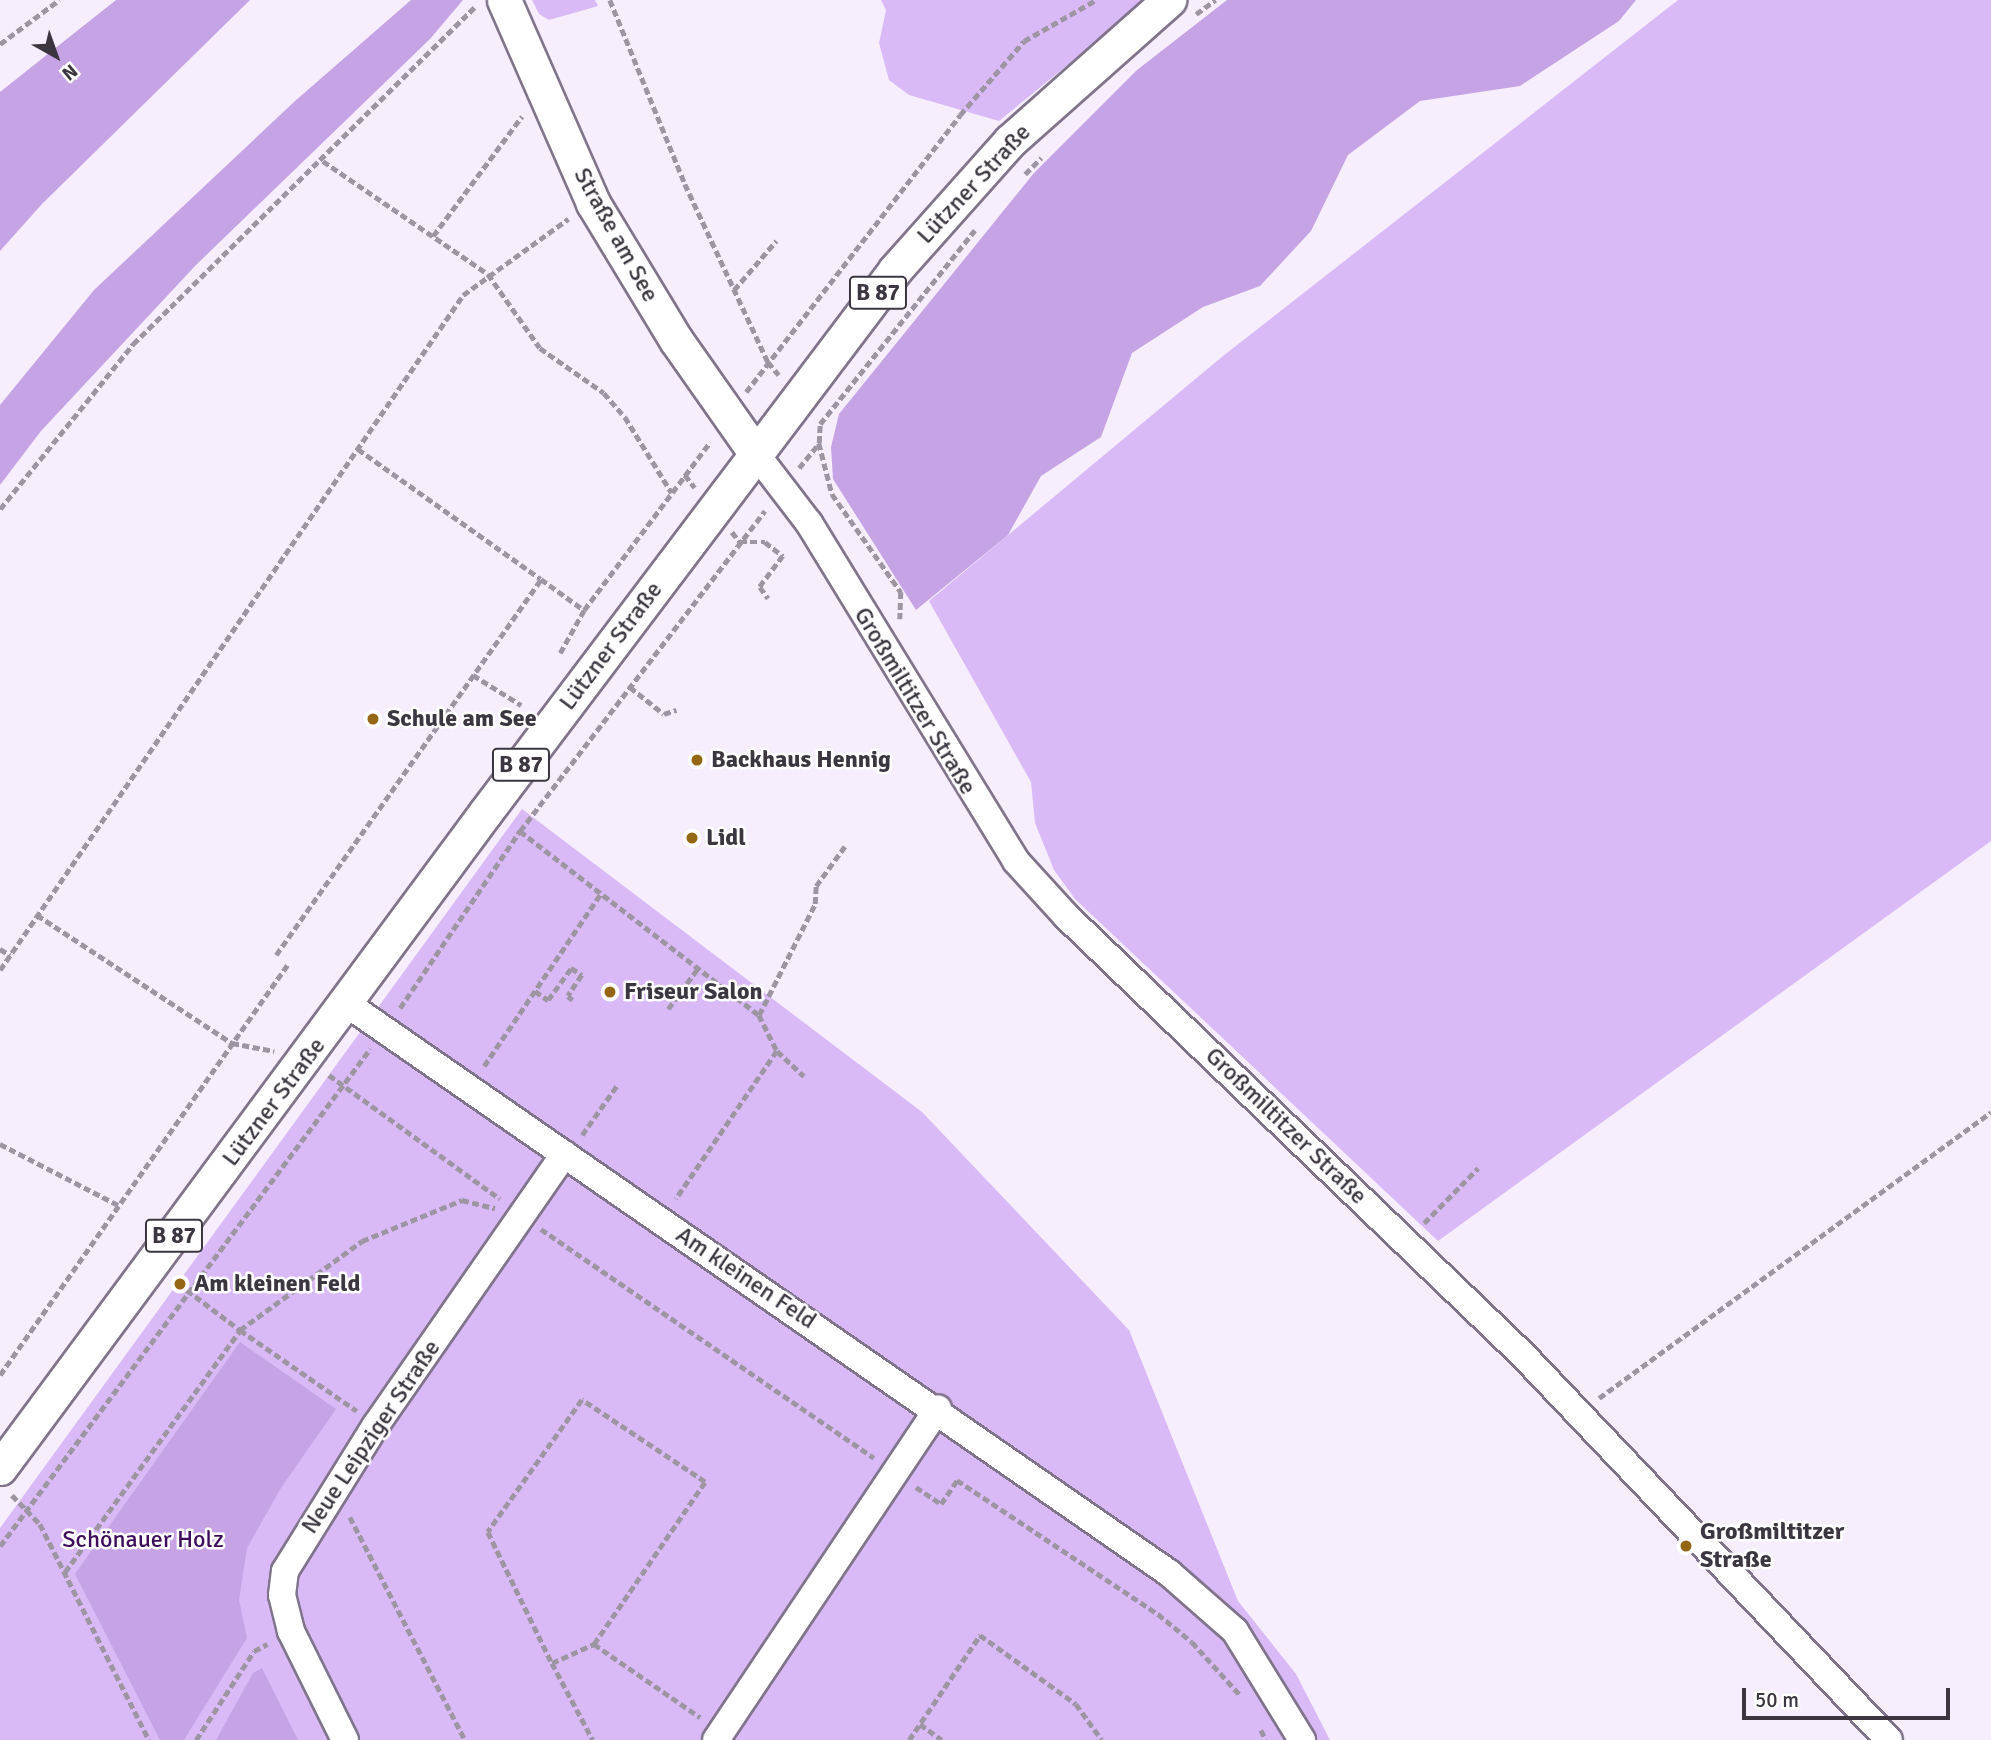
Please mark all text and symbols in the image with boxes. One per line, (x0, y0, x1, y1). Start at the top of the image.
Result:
north arrow (21, 21, 91, 91)
text: N (57, 59, 82, 86)
street label: Lützner Straße (911, 118, 1037, 250)
street label: Straße am See (567, 163, 665, 307)
road number: B 87 (848, 274, 908, 312)
street label: Lützner Straße (553, 576, 669, 716)
street label: Großmiltitzer Straße (848, 602, 982, 800)
place label: Schule am See (387, 705, 537, 733)
marker: Schule am See (365, 711, 381, 727)
road number: B 87 (491, 746, 551, 785)
place label: Backhaus Hennig (711, 746, 891, 774)
marker: Backhaus Hennig (689, 752, 705, 768)
place label: Lidl (706, 824, 746, 852)
marker: Lidl (684, 830, 700, 846)
place label: Friseur Salon (624, 978, 763, 1006)
marker: Friseur Salon (602, 984, 618, 1000)
street label: Lützner Straße (216, 1032, 332, 1172)
street label: Großmiltitzer Straße (1199, 1042, 1373, 1210)
road number: B 87 (144, 1217, 204, 1256)
street label: Am kleinen Feld (670, 1220, 822, 1336)
place label: Am kleinen Feld (194, 1270, 360, 1298)
marker: Am kleinen Feld (172, 1276, 188, 1292)
street label: Neue Leipziger Straße (295, 1335, 447, 1539)
place label: Großmiltitzer Straße (1700, 1518, 1844, 1574)
park label: Schönauer Holz (62, 1526, 224, 1554)
marker: Großmiltitzer Straße (1678, 1538, 1694, 1554)
scale bar (1746, 1674, 1954, 1718)
text: 50 m (1755, 1687, 1799, 1713)

